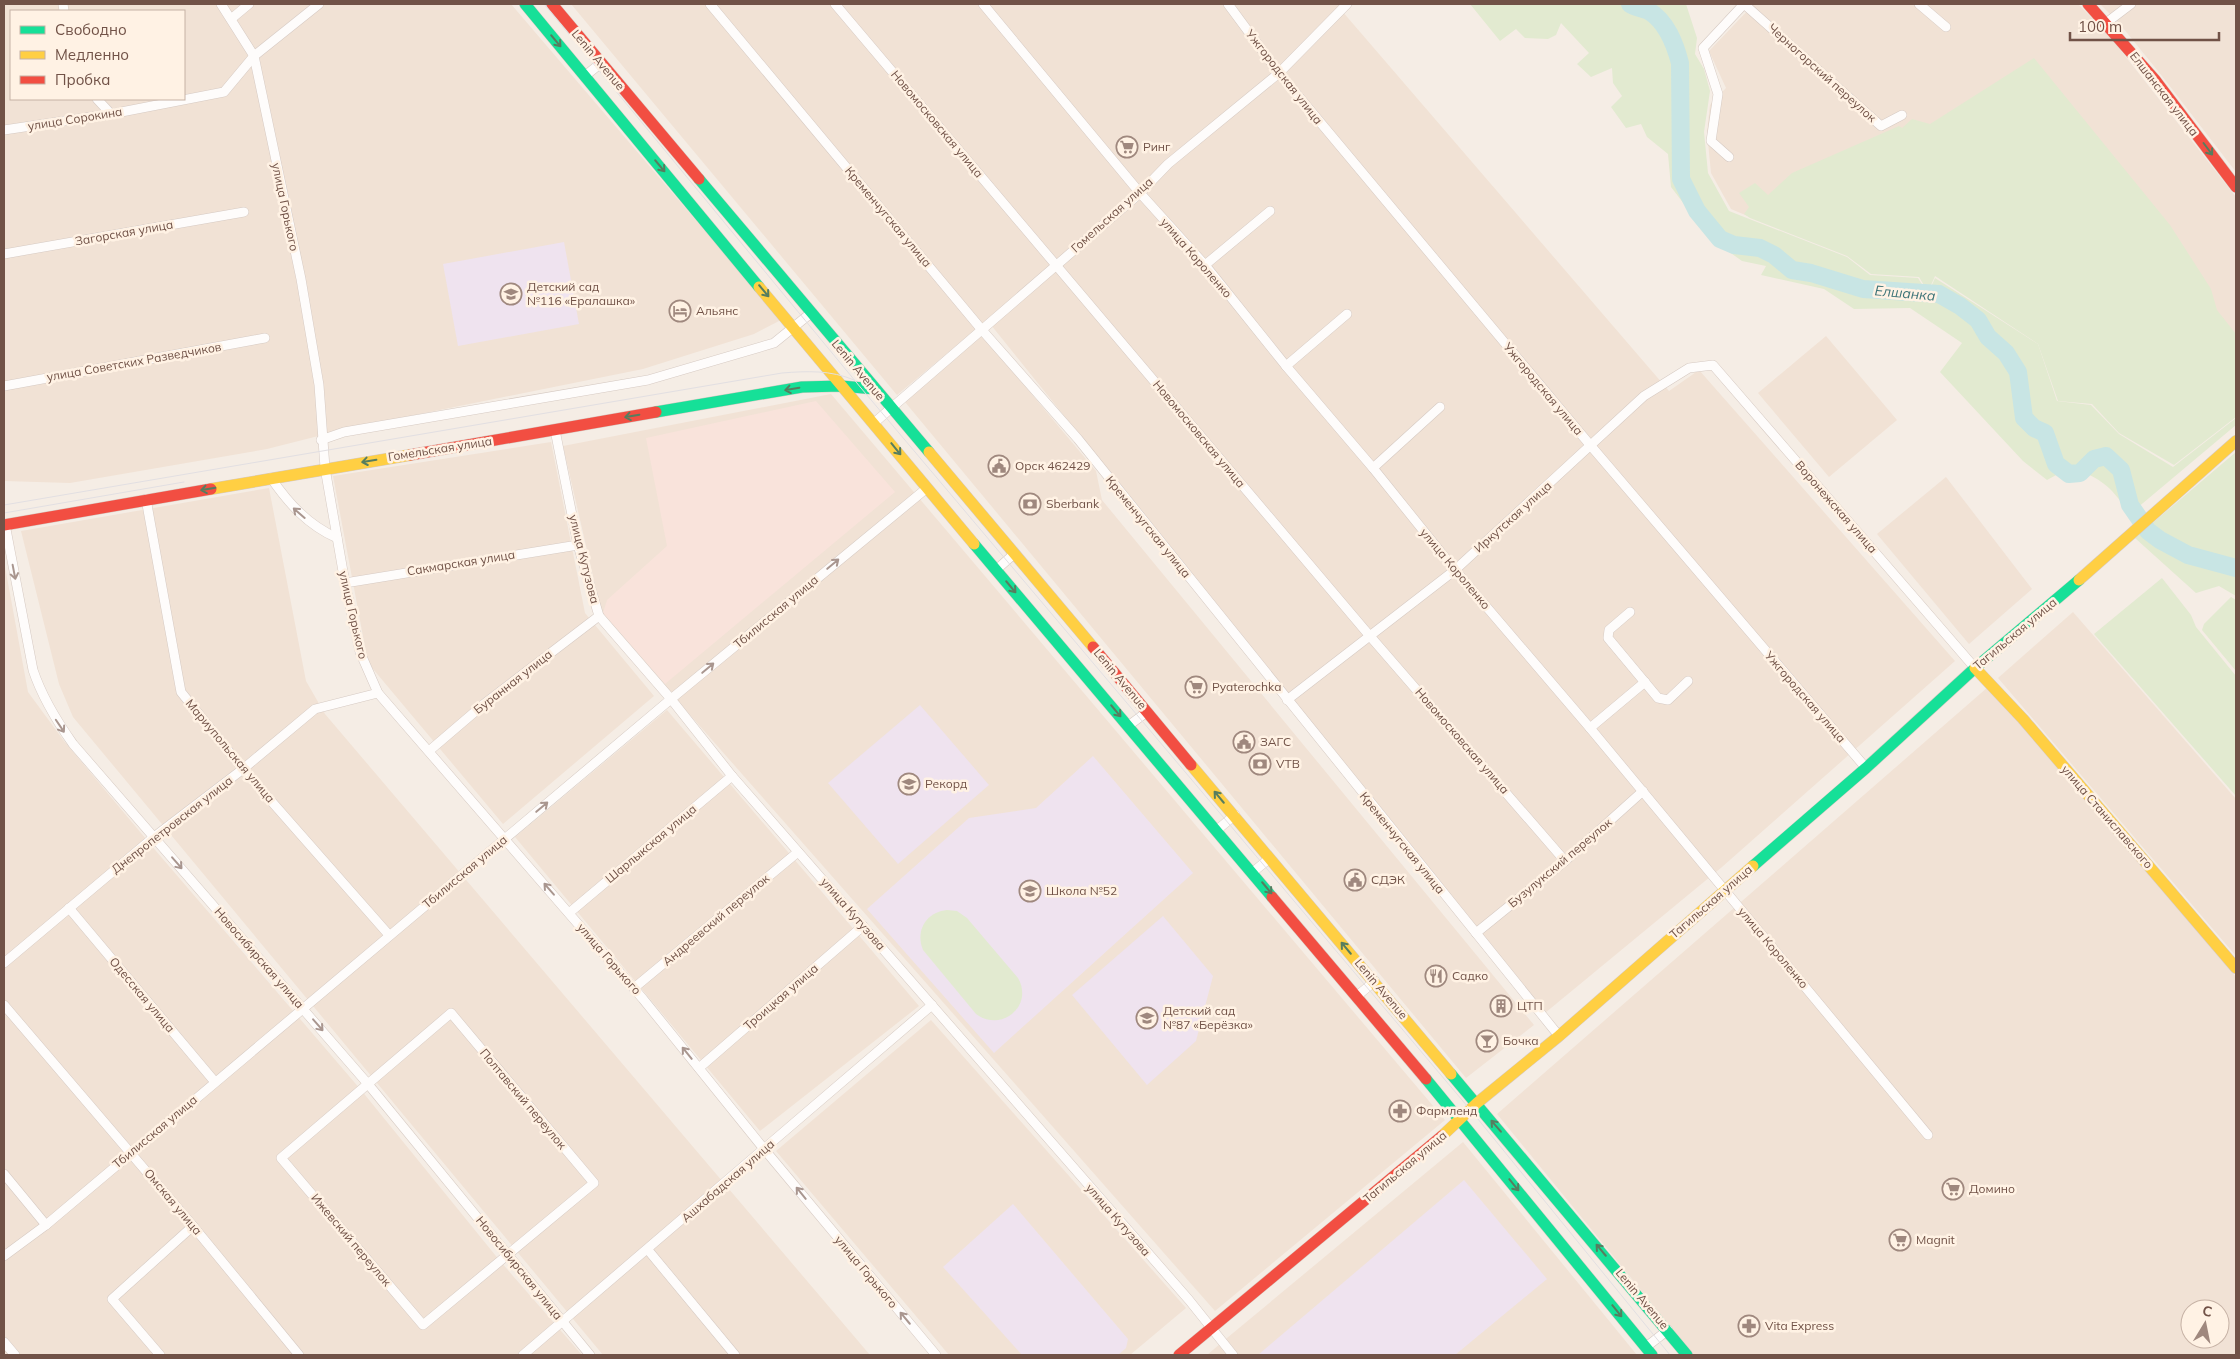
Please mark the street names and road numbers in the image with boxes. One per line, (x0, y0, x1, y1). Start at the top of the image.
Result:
street label: Черногорский переулок (1765, 20, 1880, 125)
street label: Lenin Avenue (569, 26, 628, 93)
street label: Ужгородская улица (1242, 26, 1326, 127)
street label: Елшанская улица (2127, 49, 2202, 139)
street label: Новомосковская улица (888, 67, 987, 180)
street label: улица Сорокина (27, 104, 123, 133)
street label: улица Горького (269, 161, 302, 252)
street label: Кременчугская улица (842, 163, 935, 270)
street label: Гомельская улица (1068, 174, 1156, 255)
street label: улица Короленко (1157, 215, 1235, 301)
street label: Загорская улица (74, 216, 174, 249)
street label: Lenin Avenue (829, 336, 888, 403)
street label: улица Советских Разведчиков (45, 339, 223, 384)
street label: Ужгородская улица (1500, 339, 1586, 438)
street label: Новомосковская улица (1150, 377, 1249, 490)
street label: Гомельская улица (387, 433, 493, 464)
street label: Воронежская улица (1792, 457, 1881, 556)
street label: Кременчугская улица (1103, 473, 1194, 581)
street label: Иркутская улица (1471, 478, 1555, 555)
street label: улица Кутузова (566, 513, 603, 605)
street label: улица Короленко (1417, 525, 1494, 612)
street label: Сакмарская улица (406, 547, 516, 578)
street label: улица Горького (336, 569, 371, 660)
street label: Тбилисская улица (730, 572, 821, 651)
street label: Тагильская улица (1970, 594, 2059, 673)
street label: Lenin Avenue (1091, 645, 1150, 712)
street label: Буранная улица (470, 646, 555, 717)
street label: Ужгородская улица (1761, 647, 1849, 745)
street label: Новомосковская улица (1412, 685, 1513, 797)
street label: Мариупольская улица (183, 696, 278, 806)
street label: улица Станиславского (2058, 762, 2156, 872)
street label: Днепропетровская улица (108, 773, 235, 877)
street label: Кременчугская улица (1357, 789, 1448, 897)
street label: Шарлыкская улица (602, 801, 699, 886)
street label: Бузулукский переулок (1505, 814, 1615, 910)
street label: Тбилисская улица (419, 832, 510, 911)
street label: Тагильская улица (1666, 862, 1755, 941)
street label: Андреевский переулок (659, 870, 773, 969)
street label: улица Кутузова (818, 874, 889, 953)
street label: Новосибирская улица (211, 904, 307, 1011)
street label: улица Короленко (1735, 904, 1812, 991)
street label: улица Горького (574, 920, 645, 998)
street label: Одесская улица (107, 954, 178, 1035)
street label: Lenin Avenue (1352, 955, 1411, 1022)
street label: Троицкая улица (740, 960, 821, 1033)
street label: Полтавский переулок (477, 1045, 570, 1152)
street label: Тбилисская улица (109, 1092, 200, 1171)
street label: Тагильская улица (1360, 1127, 1449, 1206)
street label: Ашхабадская улица (678, 1136, 777, 1225)
street label: Омская улица (141, 1165, 205, 1238)
street label: улица Кутузова (1083, 1180, 1154, 1259)
street label: Ижевский переулок (308, 1190, 395, 1289)
street label: Новосибирская улица (473, 1213, 566, 1323)
street label: улица Горького (832, 1232, 901, 1311)
street label: Lenin Avenue (1613, 1265, 1672, 1332)

